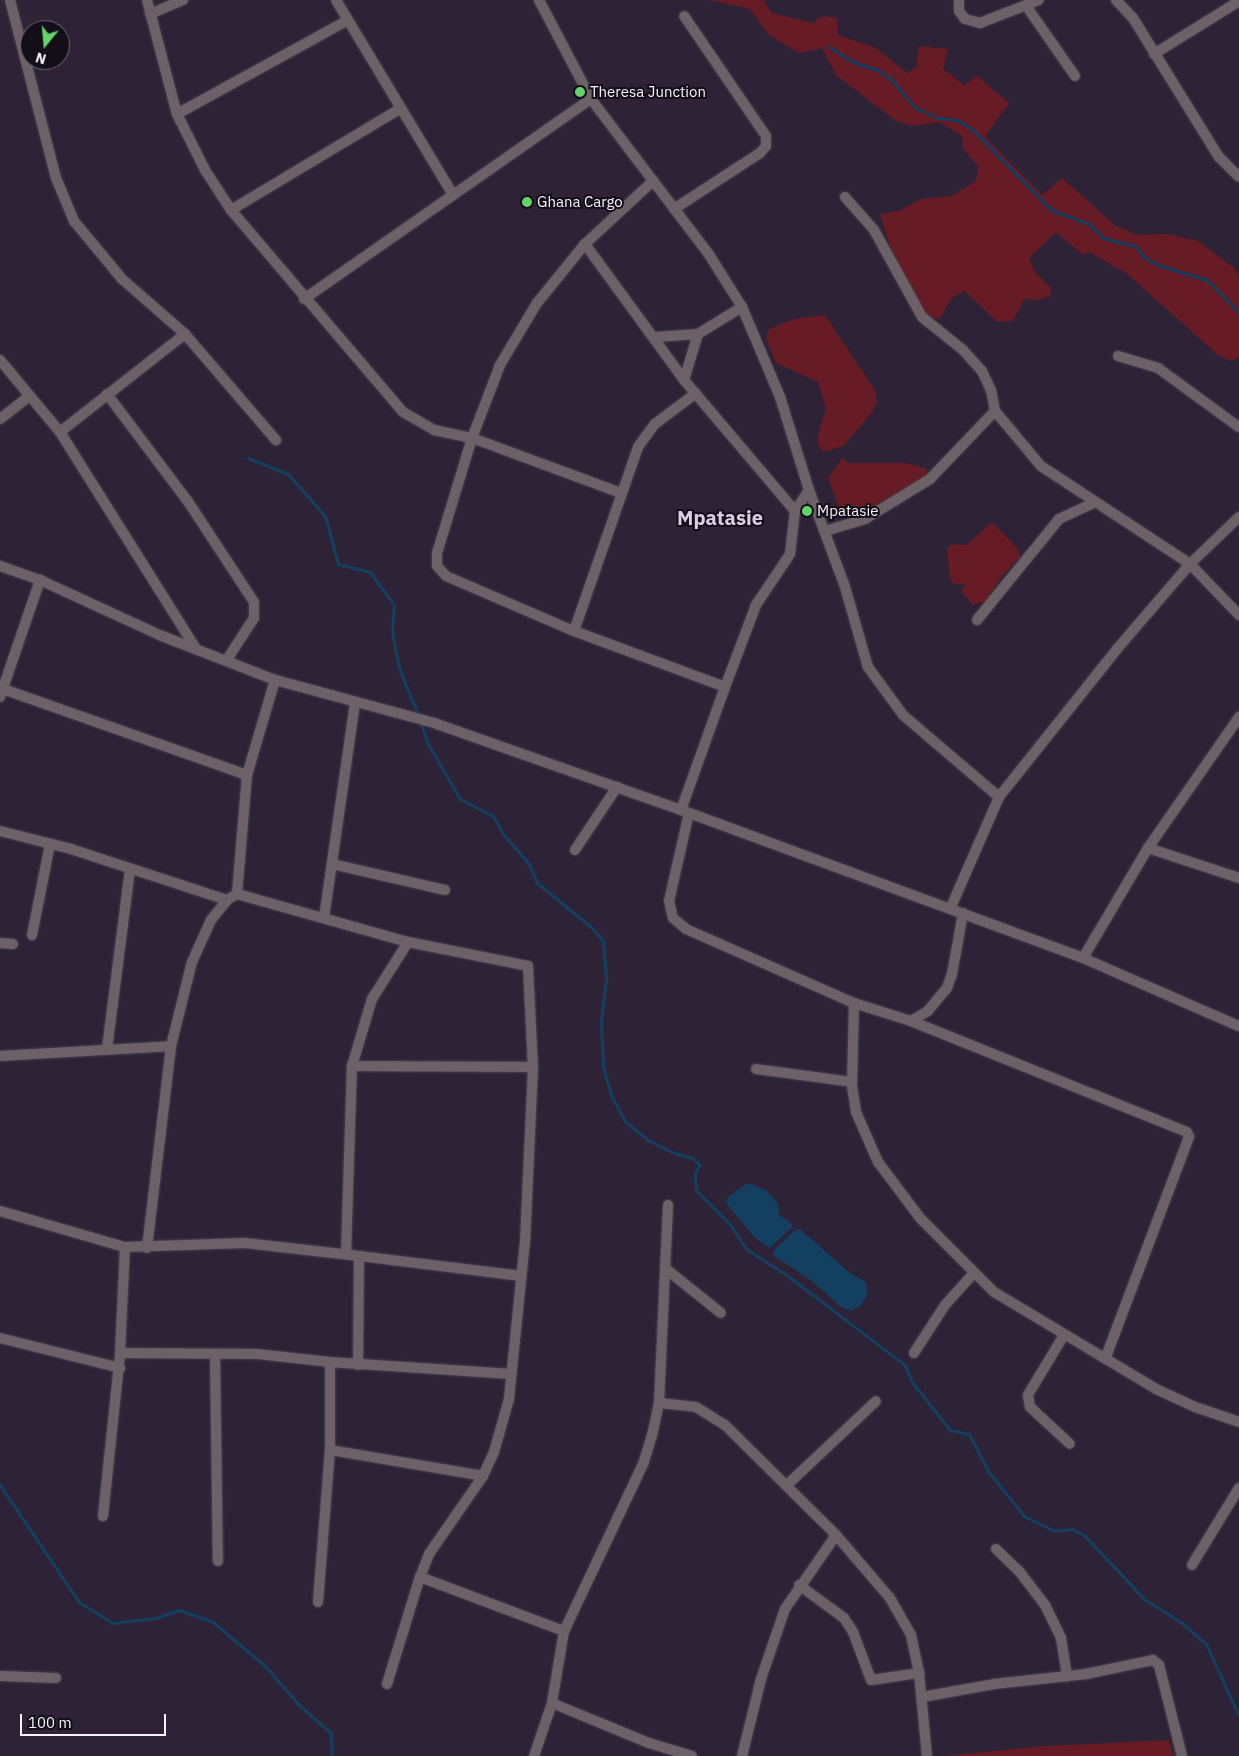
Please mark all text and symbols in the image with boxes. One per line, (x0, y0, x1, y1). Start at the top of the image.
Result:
north arrow (20, 20, 70, 70)
text: N (33, 48, 48, 68)
place label: Theresa Junction (590, 83, 706, 101)
marker: Theresa Junction (574, 86, 586, 98)
place label: Ghana Cargo (537, 193, 623, 211)
marker: Ghana Cargo (521, 196, 533, 208)
place label: Mpatasie (817, 502, 878, 520)
district label: Mpatasie (677, 505, 763, 529)
marker: Mpatasie (801, 505, 813, 517)
scale bar (22, 1704, 169, 1736)
text: 100 m (28, 1713, 72, 1732)

